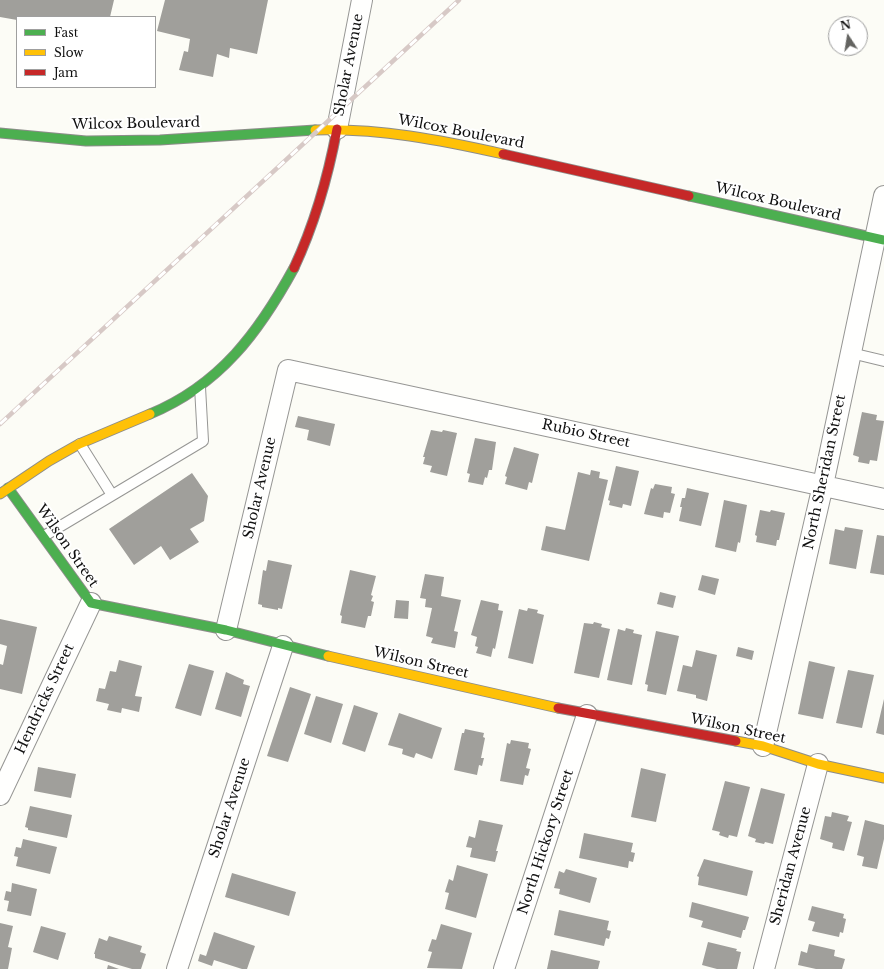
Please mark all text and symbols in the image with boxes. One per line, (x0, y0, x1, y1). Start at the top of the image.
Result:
street label: Sholar Avenue (331, 12, 367, 118)
legend (16, 16, 156, 88)
north arrow (828, 16, 868, 56)
text: N (839, 17, 852, 33)
text: Fast (54, 25, 78, 40)
text: Slow (54, 45, 83, 60)
text: Jam (54, 65, 78, 80)
street label: Wilcox Boulevard (396, 112, 526, 152)
street label: Wilcox Boulevard (72, 114, 200, 134)
street label: Wilcox Boulevard (714, 179, 842, 225)
street label: North Sheridan Street (800, 393, 850, 551)
street label: Rubio Street (540, 416, 632, 452)
street label: Sholar Avenue (240, 435, 280, 541)
street label: Wilson Street (32, 501, 102, 591)
street label: Hendricks Street (12, 641, 78, 757)
street label: Wilson Street (372, 644, 470, 682)
street label: Wilson Street (689, 711, 787, 747)
street label: Sholar Avenue (206, 756, 254, 860)
street label: North Hickory Street (515, 767, 577, 917)
street label: Sheridan Avenue (767, 805, 815, 927)

